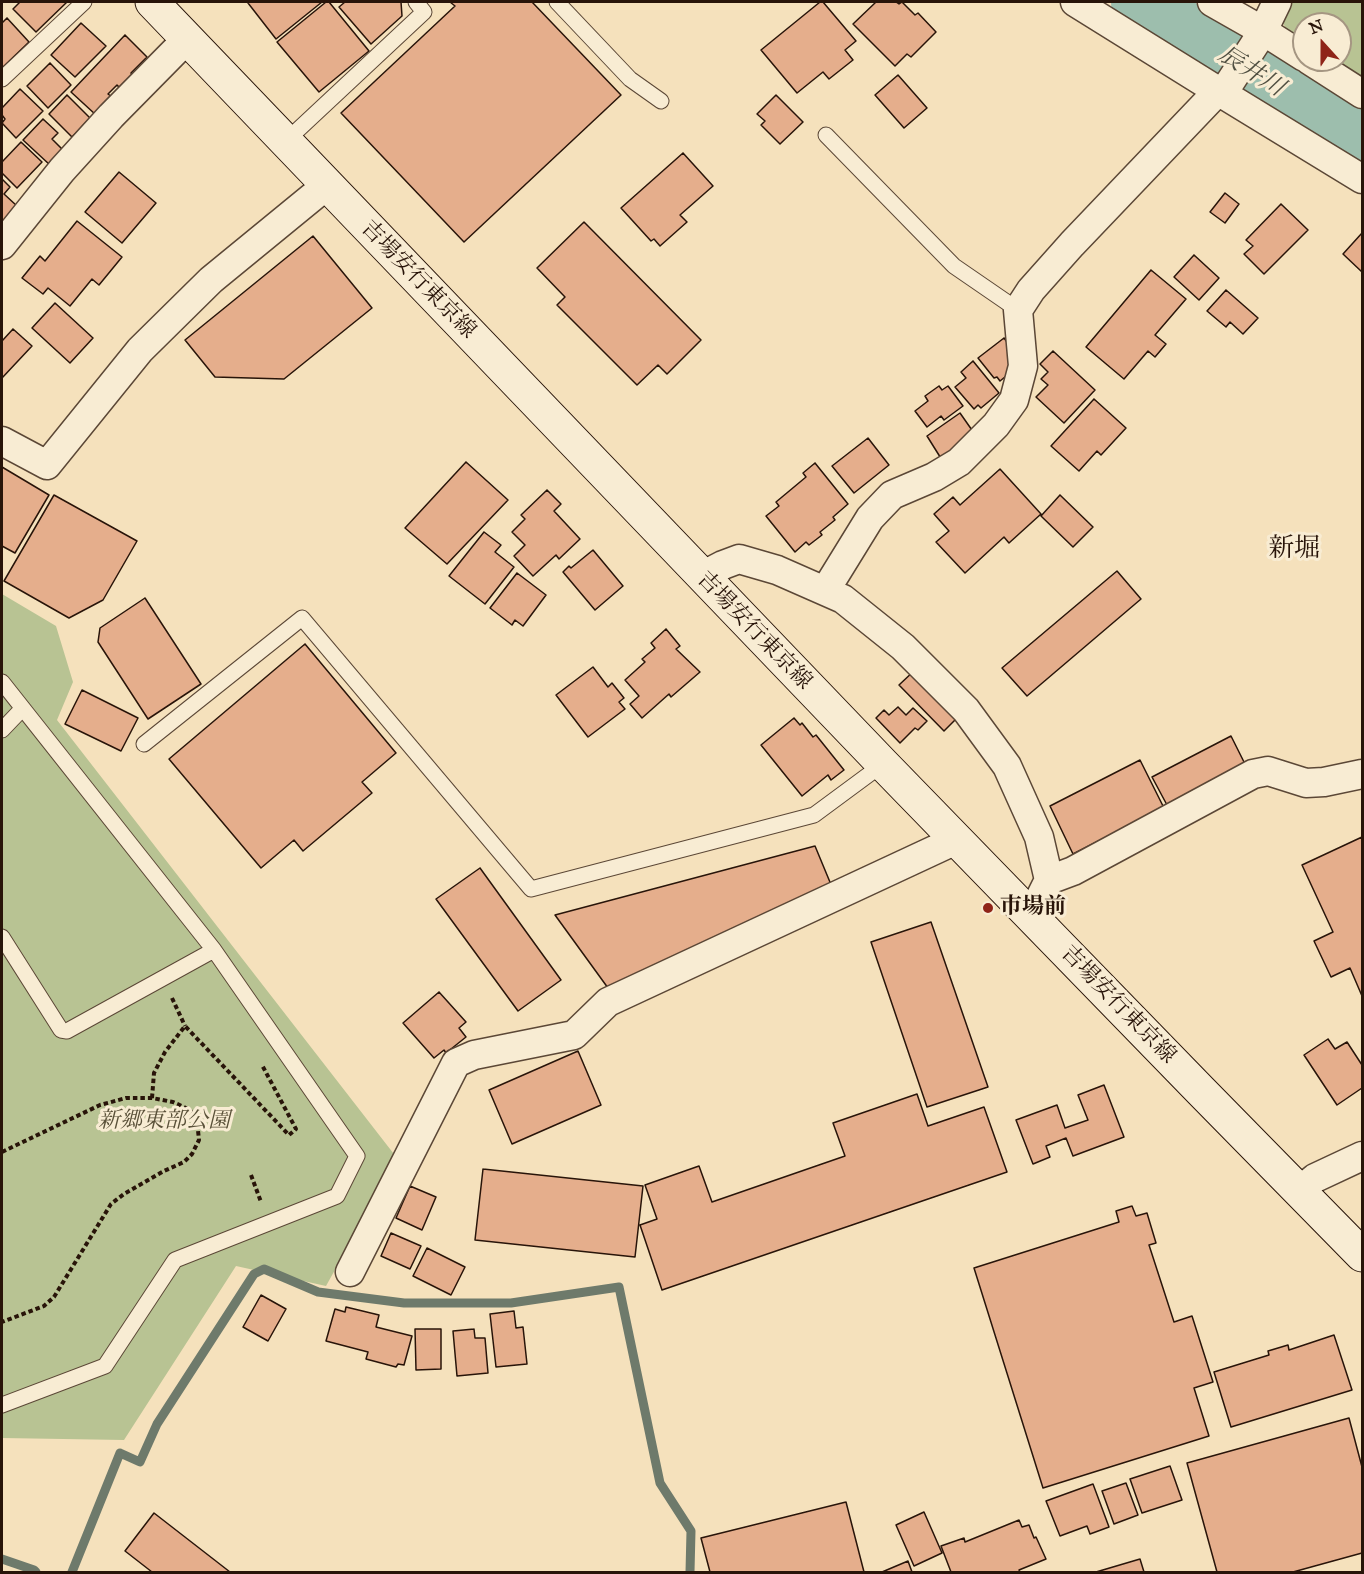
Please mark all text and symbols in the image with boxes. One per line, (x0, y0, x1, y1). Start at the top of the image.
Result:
north arrow (1292, 12, 1352, 72)
text: N (1306, 15, 1326, 38)
water label: 辰井川 (1213, 41, 1289, 103)
street label: 吉場安行東京線 (355, 215, 481, 345)
district label: 新堀 (1268, 534, 1320, 566)
street label: 吉場安行東京線 (691, 566, 817, 696)
place label: 市場前 (1000, 895, 1066, 921)
marker: 市場前 (981, 901, 995, 915)
street label: 吉場安行東京線 (1055, 940, 1181, 1070)
park label: 新郷東部公園 (98, 1109, 230, 1135)

